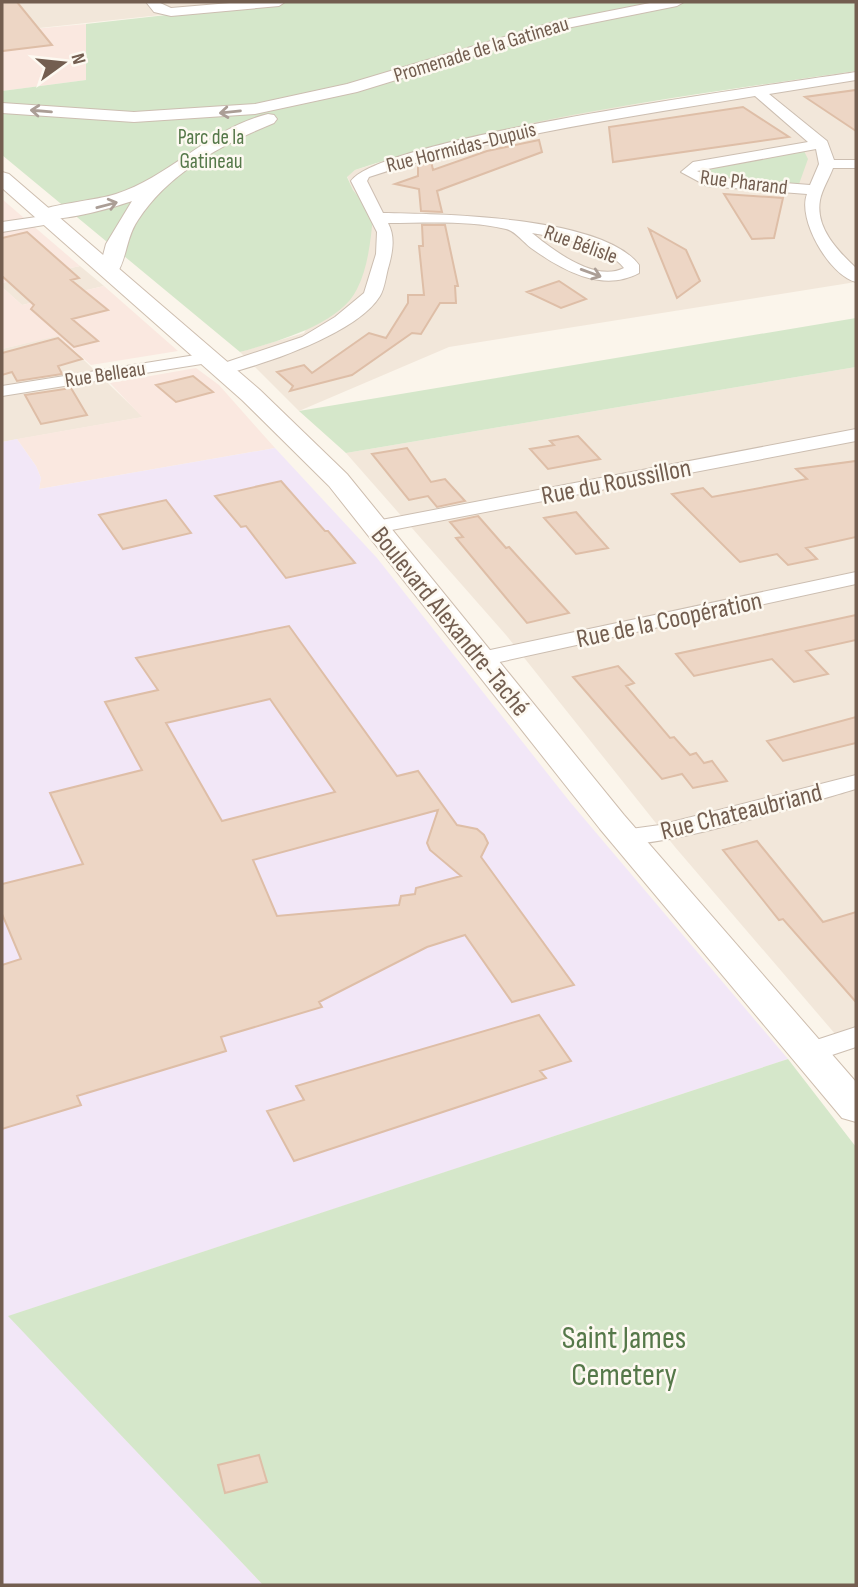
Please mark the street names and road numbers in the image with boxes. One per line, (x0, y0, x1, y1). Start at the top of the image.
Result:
street label: Promenade de la Gatineau (391, 11, 572, 88)
street label: Rue Hormidas-Dupuis (384, 117, 538, 178)
street label: Rue Pharand (699, 165, 789, 200)
street label: Rue Bélisle (541, 220, 621, 269)
street label: Rue Belleau (63, 356, 147, 393)
street label: Rue du Roussillon (539, 453, 694, 512)
street label: Boulevard Alexandre-Taché (364, 521, 536, 723)
street label: Rue de la Coopération (574, 586, 765, 655)
street label: Rue Chateaubriand (657, 777, 825, 847)

